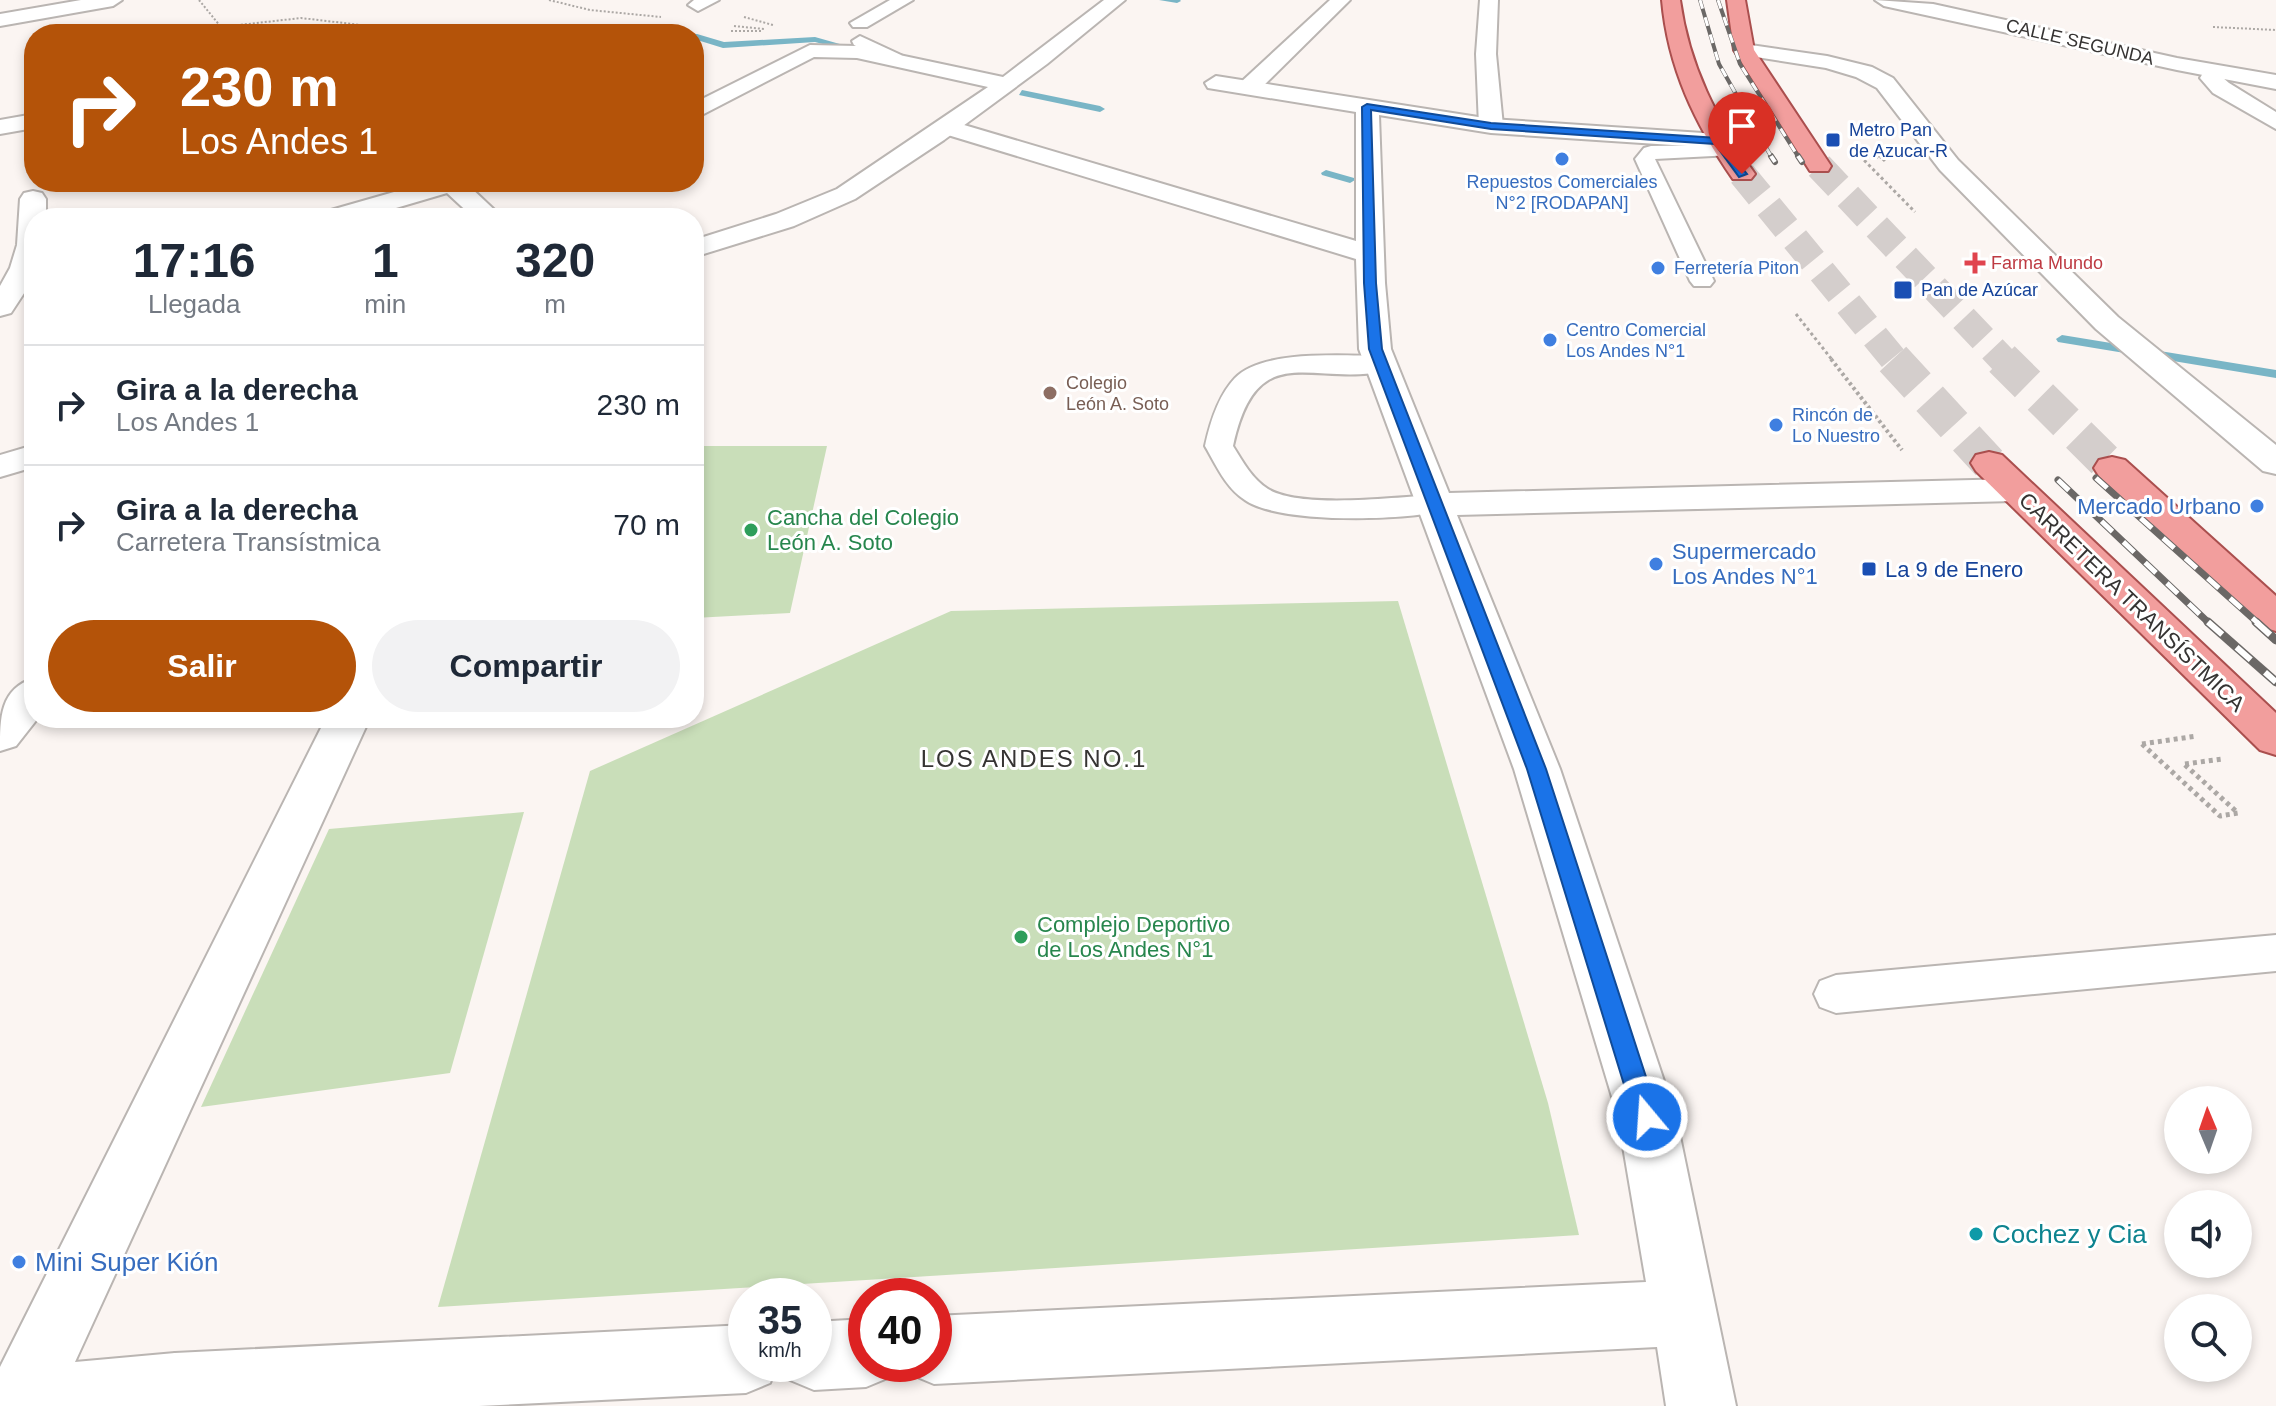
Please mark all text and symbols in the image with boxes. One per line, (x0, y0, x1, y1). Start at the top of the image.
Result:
street label: CALLE SEGUNDA (2004, 15, 2156, 69)
text: 230 m (180, 55, 339, 118)
icon: right (48, 56, 152, 160)
pin (1708, 92, 1776, 174)
icon: arrive (1720, 104, 1764, 148)
place label: Metro Pan de Azucar-R (1849, 120, 1948, 161)
text: Los Andes 1 (180, 121, 378, 162)
marker: Metro Pan de Azucar-R (1824, 131, 1842, 149)
marker: Repuestos Comerciales N°2 [RODAPAN] (1553, 150, 1571, 168)
place label: Repuestos Comerciales N°2 [RODAPAN] (1466, 172, 1658, 213)
text: 17:16 (133, 234, 256, 287)
text: 1 (372, 234, 399, 287)
text: 320 (515, 234, 595, 287)
place label: Farma Mundo (1991, 253, 2103, 273)
marker: Farma Mundo (1966, 254, 1984, 272)
place label: Ferretería Piton (1674, 258, 1799, 278)
marker: Ferretería Piton (1649, 259, 1667, 277)
marker: Pan de Azúcar (1892, 279, 1914, 301)
place label: Pan de Azúcar (1921, 280, 2038, 300)
text: Llegada (148, 289, 240, 319)
text: min (364, 289, 406, 319)
text: m (544, 289, 566, 319)
place label: Centro Comercial Los Andes N°1 (1566, 320, 1706, 361)
marker: Centro Comercial Los Andes N°1 (1541, 331, 1559, 349)
text: Gira a la derecha (116, 373, 358, 406)
place label: Colegio León A. Soto (1066, 373, 1169, 414)
icon: right (48, 383, 92, 427)
marker: Colegio León A. Soto (1041, 384, 1059, 402)
text: 230 m (597, 388, 680, 421)
place label: Rincón de Lo Nuestro (1792, 405, 1880, 446)
text: Los Andes 1 (116, 407, 259, 437)
marker: Rincón de Lo Nuestro (1767, 416, 1785, 434)
street label: CARRETERA TRANSÍSTMICA (2014, 487, 2250, 717)
text: Gira a la derecha (116, 493, 358, 526)
place label: Mercado Urbano (2077, 494, 2241, 519)
marker: Mercado Urbano (2248, 497, 2266, 515)
icon: right (48, 503, 92, 547)
place label: Cancha del Colegio León A. Soto (767, 505, 959, 555)
text: 70 m (613, 508, 680, 541)
marker: Cancha del Colegio León A. Soto (742, 521, 760, 539)
text: Carretera Transístmica (116, 527, 380, 557)
place label: Supermercado Los Andes N°1 (1672, 539, 1818, 589)
marker: Supermercado Los Andes N°1 (1647, 555, 1665, 573)
place label: La 9 de Enero (1885, 557, 2023, 582)
marker: La 9 de Enero (1860, 560, 1878, 578)
button: Salir (48, 620, 356, 712)
button: Compartir (372, 620, 680, 712)
district label: LOS ANDES NO.1 (921, 745, 1147, 772)
place label: Complejo Deportivo de Los Andes N°1 (1037, 912, 1230, 962)
marker: Complejo Deportivo de Los Andes N°1 (1012, 928, 1030, 946)
position arrow (1605, 1075, 1689, 1159)
north arrow (2164, 1086, 2252, 1174)
map controls (2164, 1086, 2252, 1382)
button: sound (2164, 1190, 2252, 1278)
place label: Cochez y Cia (1992, 1219, 2147, 1249)
marker: Cochez y Cia (1967, 1225, 1985, 1243)
place label: Mini Super Kión (35, 1247, 219, 1277)
marker: Mini Super Kión (10, 1253, 28, 1271)
speed limit sign: 40 (848, 1278, 952, 1382)
button: search (2164, 1294, 2252, 1382)
text: 35 (758, 1298, 802, 1342)
text: km/h (758, 1339, 802, 1361)

